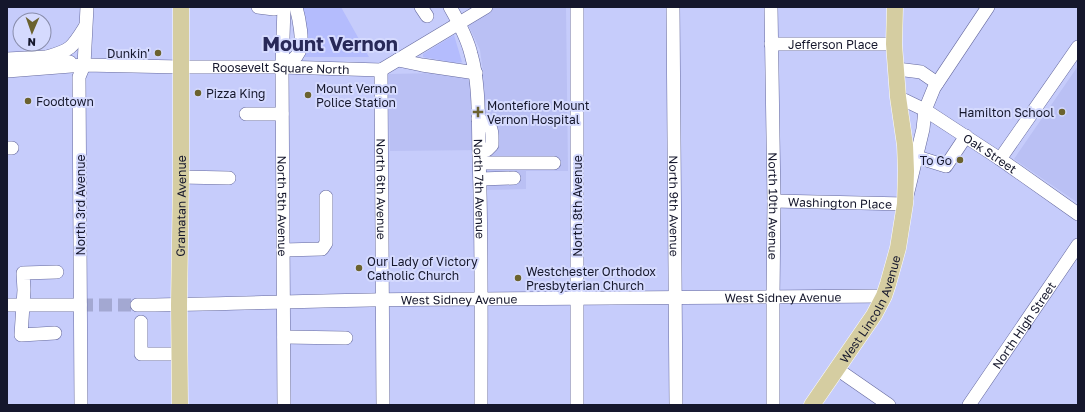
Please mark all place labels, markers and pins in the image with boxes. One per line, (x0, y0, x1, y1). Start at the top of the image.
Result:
place label: Dunkin' (107, 46, 150, 61)
marker: Dunkin' (153, 48, 163, 58)
place label: Mount Vernon Police Station (316, 81, 397, 110)
place label: Pizza King (206, 86, 265, 101)
marker: Pizza King (193, 88, 203, 98)
marker: Mount Vernon Police Station (303, 90, 313, 100)
place label: Foodtown (36, 94, 94, 109)
marker: Foodtown (23, 96, 33, 106)
place label: Montefiore Mount Vernon Hospital (487, 98, 590, 127)
place label: Hamilton School (958, 105, 1054, 120)
marker: Montefiore Mount Vernon Hospital (472, 106, 484, 118)
marker: Hamilton School (1057, 107, 1067, 117)
place label: To Go (920, 153, 952, 168)
marker: To Go (955, 155, 965, 165)
place label: Our Lady of Victory Catholic Church (367, 254, 478, 283)
marker: Our Lady of Victory Catholic Church (354, 263, 364, 273)
place label: Westchester Orthodox Presbyterian Church (526, 264, 656, 293)
marker: Westchester Orthodox Presbyterian Church (513, 273, 523, 283)

